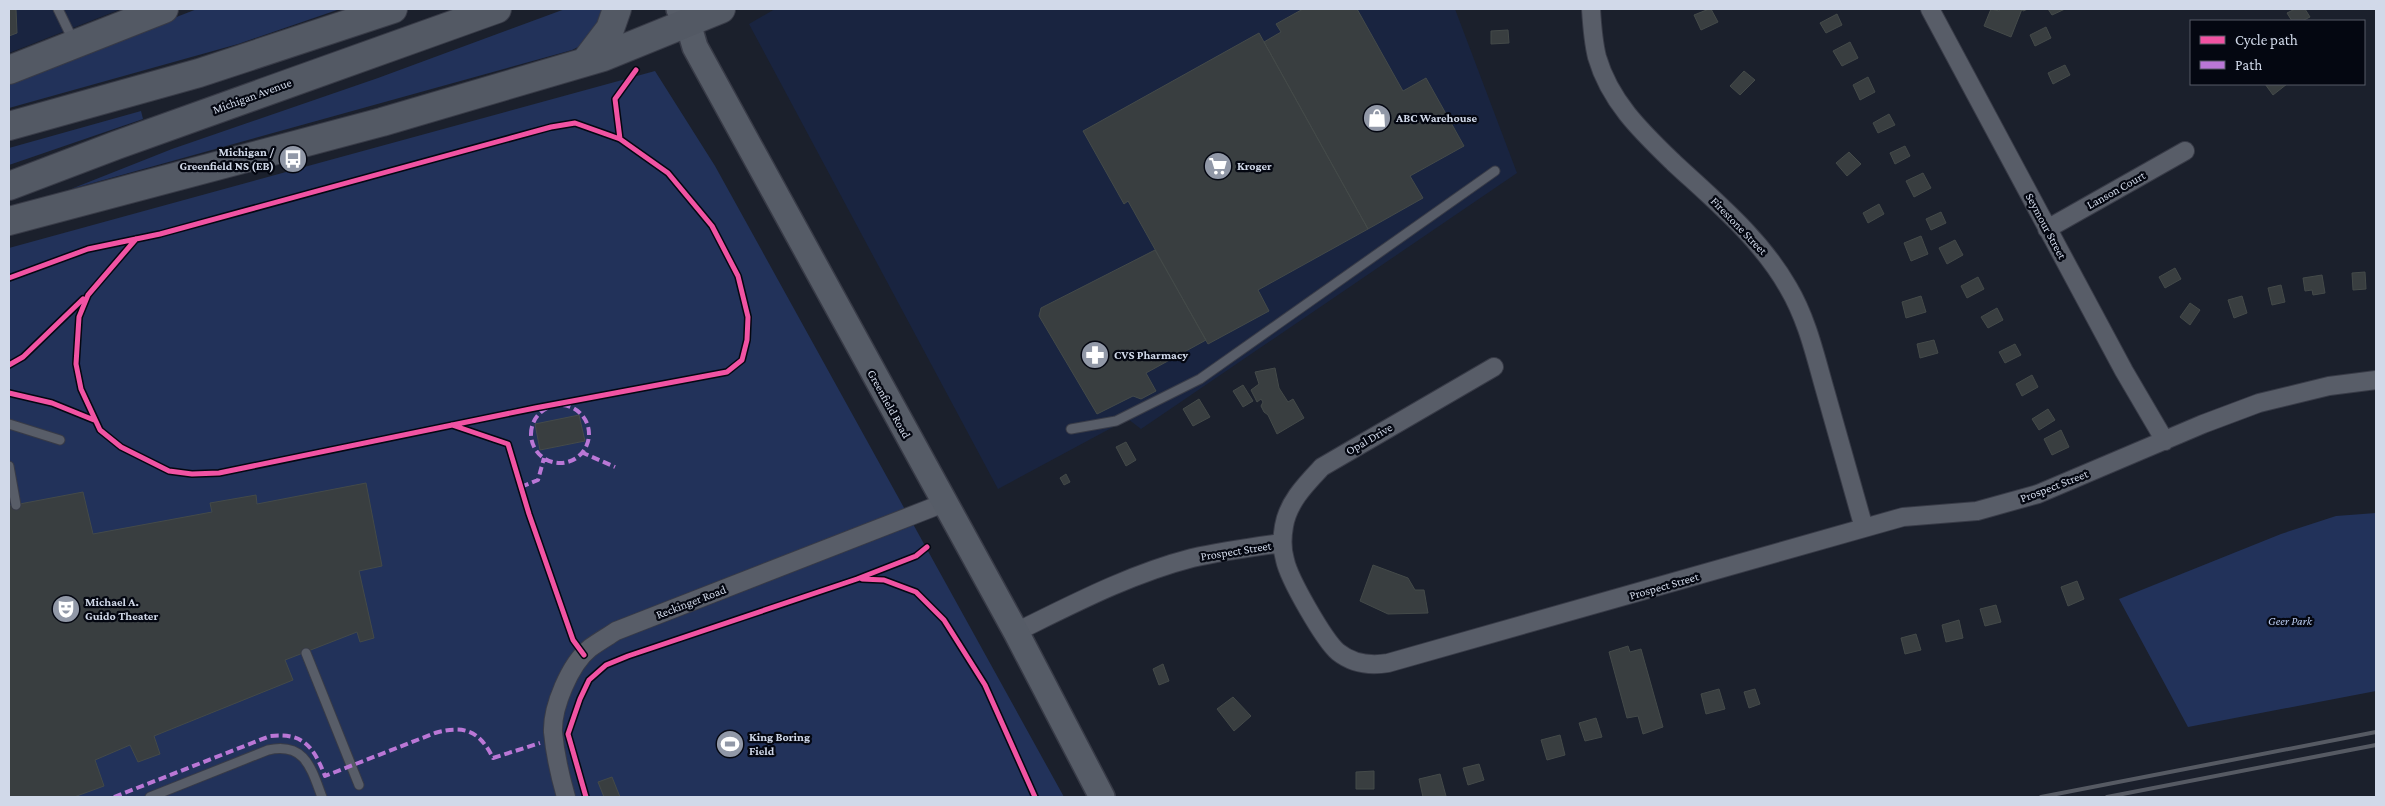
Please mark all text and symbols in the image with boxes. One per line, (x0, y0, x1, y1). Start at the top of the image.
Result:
legend (2190, 20, 2365, 85)
text: Cycle path (2235, 32, 2298, 49)
text: Path (2235, 57, 2262, 73)
street label: Michigan Avenue (211, 75, 293, 117)
shop icon: ABC Warehouse (1362, 103, 1392, 133)
place label: ABC Warehouse (1395, 111, 1477, 125)
bus stop icon: Michigan / Greenfield NS (EB) (278, 144, 308, 174)
place label: Michigan / Greenfield NS (EB) (180, 145, 274, 173)
supermarket icon: Kroger (1203, 151, 1233, 181)
place label: Kroger (1237, 159, 1272, 173)
street label: Lanson Court (2084, 168, 2149, 212)
street label: Seymour Street (2023, 190, 2070, 262)
street label: Firestone Street (1708, 194, 1771, 259)
pharmacy icon: CVS Pharmacy (1080, 340, 1110, 370)
place label: CVS Pharmacy (1114, 348, 1188, 362)
street label: Greenfield Road (864, 367, 914, 441)
street label: Opal Drive (1343, 420, 1395, 458)
street label: Prospect Street (2018, 466, 2091, 505)
street label: Prospect Street (1200, 538, 1273, 564)
street label: Prospect Street (1628, 569, 1701, 603)
street label: Reckinger Road (654, 582, 729, 622)
theatre icon: Michael A. Guido Theater (51, 594, 81, 624)
place label: Michael A. Guido Theater (85, 595, 158, 623)
park label: Geer Park (2268, 614, 2313, 628)
sports icon: King Boring Field (715, 729, 745, 759)
place label: King Boring Field (749, 730, 810, 758)

